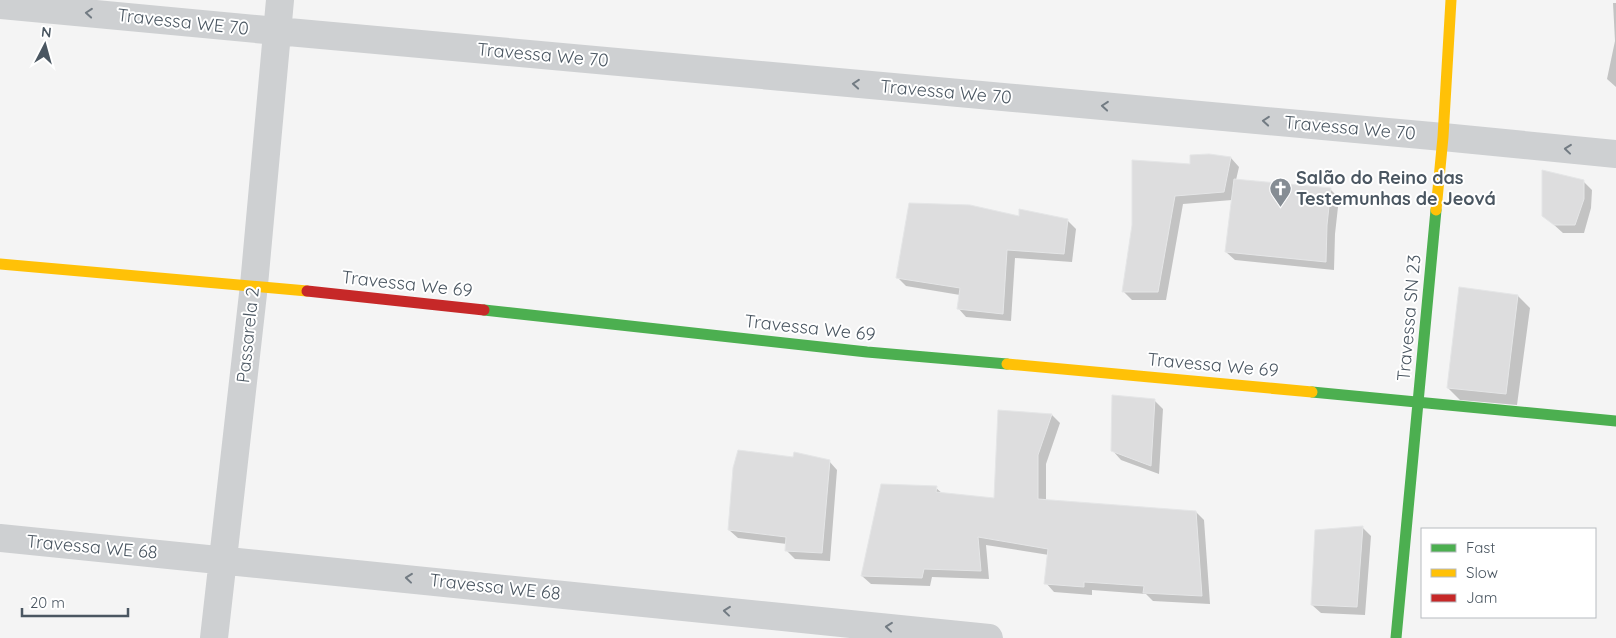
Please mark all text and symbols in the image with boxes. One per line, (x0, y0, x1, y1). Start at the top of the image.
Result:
street label: Travessa WE 70 (116, 3, 250, 40)
one-way arrow (84, 8, 92, 19)
north arrow (20, 20, 70, 70)
text: N (40, 23, 52, 42)
street label: Travessa We 70 (476, 37, 610, 72)
street label: Travessa We 70 (879, 74, 1013, 109)
one-way arrow (851, 78, 859, 89)
one-way arrow (1100, 101, 1108, 112)
street label: Travessa We 70 (1283, 110, 1417, 145)
one-way arrow (1262, 115, 1270, 126)
one-way arrow (1563, 144, 1571, 155)
place label: Salão do Reino das Testemunhas de Jeová (1296, 166, 1496, 210)
church icon: Salão do Reino das Testemunhas de Jeová (1268, 176, 1292, 207)
street label: Travessa SN 23 (1392, 254, 1426, 382)
street label: Travessa We 69 (340, 265, 474, 302)
street label: Passarela 2 (231, 286, 264, 384)
street label: Travessa We 69 (743, 309, 877, 346)
street label: Travessa We 69 (1146, 347, 1280, 382)
legend (1421, 528, 1596, 618)
street label: Travessa WE 68 (25, 529, 159, 564)
text: Fast (1466, 538, 1495, 557)
text: Slow (1466, 563, 1498, 582)
street label: Travessa WE 68 (428, 568, 562, 605)
one-way arrow (404, 573, 412, 584)
scale bar (22, 586, 129, 618)
text: Jam (1466, 588, 1497, 607)
text: 20 m (30, 593, 65, 612)
one-way arrow (723, 606, 731, 617)
one-way arrow (884, 622, 892, 633)

